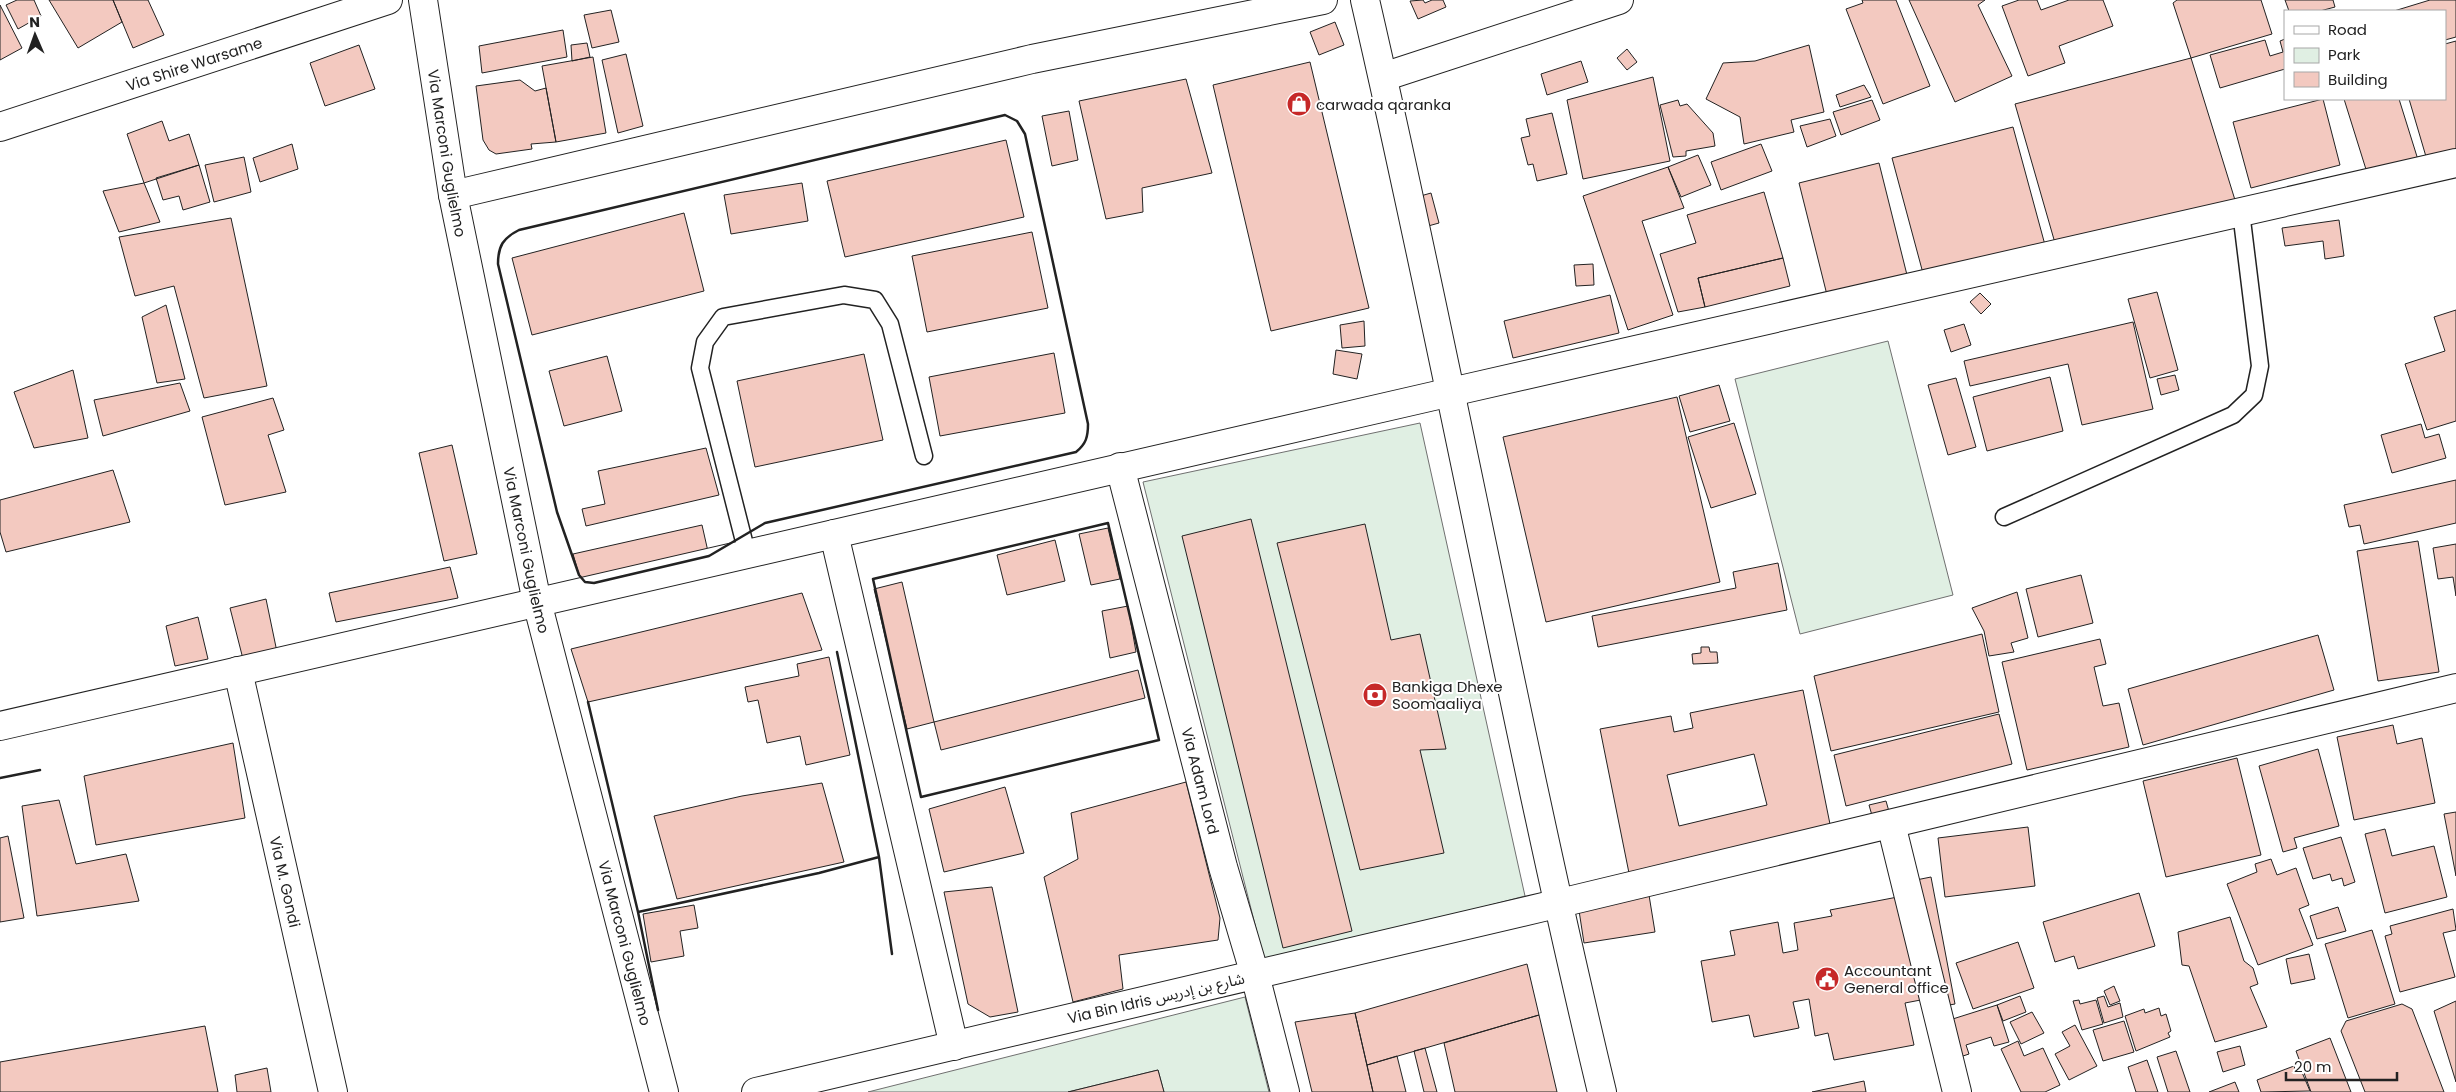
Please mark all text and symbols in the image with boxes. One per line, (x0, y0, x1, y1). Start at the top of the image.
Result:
north arrow (10, 10, 60, 60)
legend (2284, 10, 2446, 100)
text: N (29, 12, 40, 32)
text: Road (2328, 19, 2367, 40)
street label: Via Shire Warsame (123, 31, 265, 96)
text: Park (2328, 44, 2360, 65)
street label: Via Marconi Guglielmo (423, 68, 472, 239)
text: Building (2328, 69, 2388, 90)
shop icon: carwada qaranka (1286, 91, 1312, 117)
place label: carwada qaranka (1316, 94, 1451, 115)
street label: Via Marconi Guglielmo (499, 465, 555, 636)
place label: Bankiga Dhexe Soomaaliya (1392, 676, 1503, 714)
bank icon: Bankiga Dhexe Soomaaliya (1362, 682, 1388, 708)
street label: Via Adam Lord (1177, 725, 1225, 837)
street label: Via M. Gondi (265, 834, 306, 929)
street label: Via Marconi Guglielmo (594, 858, 657, 1028)
place label: Accountant General office (1844, 960, 1949, 998)
public building icon: Accountant General office (1814, 966, 1840, 992)
street label: Via Bin Idris شارع بن إدريس (1065, 967, 1247, 1031)
scale bar (2286, 1050, 2397, 1082)
text: 20 m (2294, 1056, 2332, 1077)

